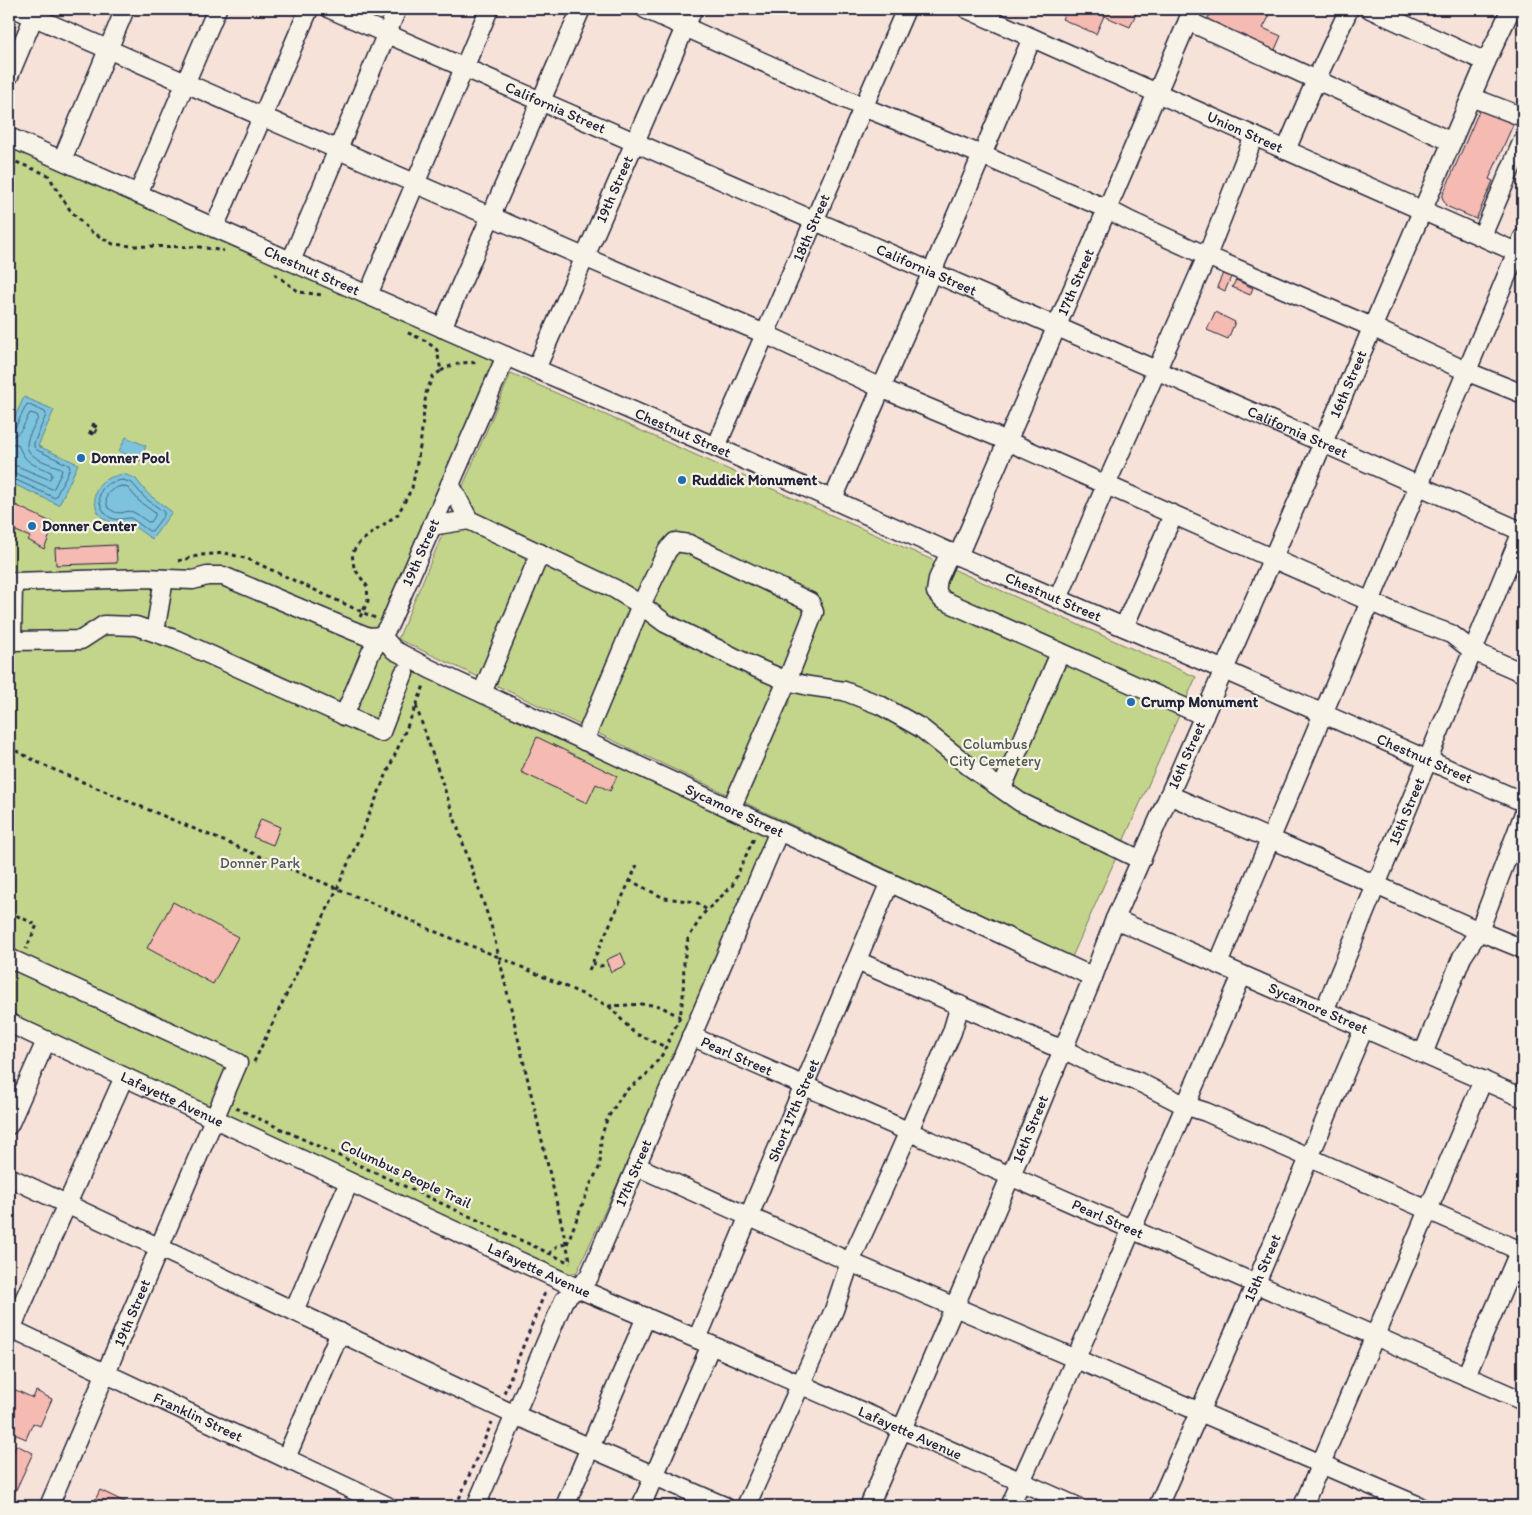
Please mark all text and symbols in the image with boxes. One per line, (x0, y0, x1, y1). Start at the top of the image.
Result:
street label: California Street (502, 78, 609, 138)
street label: Union Street (1204, 107, 1286, 157)
street label: 19th Street (592, 153, 637, 226)
street label: 18th Street (789, 191, 834, 264)
street label: California Street (873, 240, 980, 300)
street label: Chestnut Street (261, 241, 363, 300)
street label: 17th Street (1053, 246, 1098, 318)
street label: 16th Street (1326, 347, 1371, 421)
street label: California Street (1245, 402, 1351, 462)
street label: Chestnut Street (632, 404, 734, 462)
place label: Donner Pool (91, 449, 170, 467)
marker: Donner Pool (75, 452, 87, 464)
place label: Ruddick Monument (692, 471, 818, 489)
marker: Ruddick Monument (676, 474, 688, 486)
street label: 19th Street (398, 516, 443, 589)
place label: Donner Center (42, 517, 138, 535)
marker: Donner Center (26, 520, 38, 532)
street label: Chestnut Street (1002, 568, 1104, 626)
place label: Crump Monument (1141, 693, 1258, 712)
marker: Crump Monument (1125, 696, 1137, 708)
street label: 16th Street (1164, 719, 1209, 792)
street label: Chestnut Street (1374, 730, 1476, 788)
park label: Columbus City Cemetery (949, 735, 1041, 770)
street label: 15th Street (1384, 775, 1429, 848)
street label: Sycamore Street (682, 780, 787, 841)
park label: Donner Park (220, 854, 301, 872)
street label: Sycamore Street (1266, 978, 1371, 1038)
street label: Pearl Street (698, 1033, 776, 1080)
street label: Short 17th Street (764, 1056, 823, 1165)
street label: Lafayette Avenue (118, 1067, 226, 1131)
street label: 16th Street (1008, 1092, 1052, 1166)
street label: Columbus People Trail (338, 1136, 475, 1213)
street label: 17th Street (611, 1136, 656, 1209)
street label: Pearl Street (1069, 1195, 1147, 1243)
street label: 15th Street (1240, 1231, 1285, 1304)
street label: Lafayette Avenue (485, 1239, 593, 1302)
street label: 19th Street (110, 1276, 154, 1349)
street label: Franklin Street (151, 1388, 246, 1446)
street label: Lafayette Avenue (855, 1402, 965, 1464)

